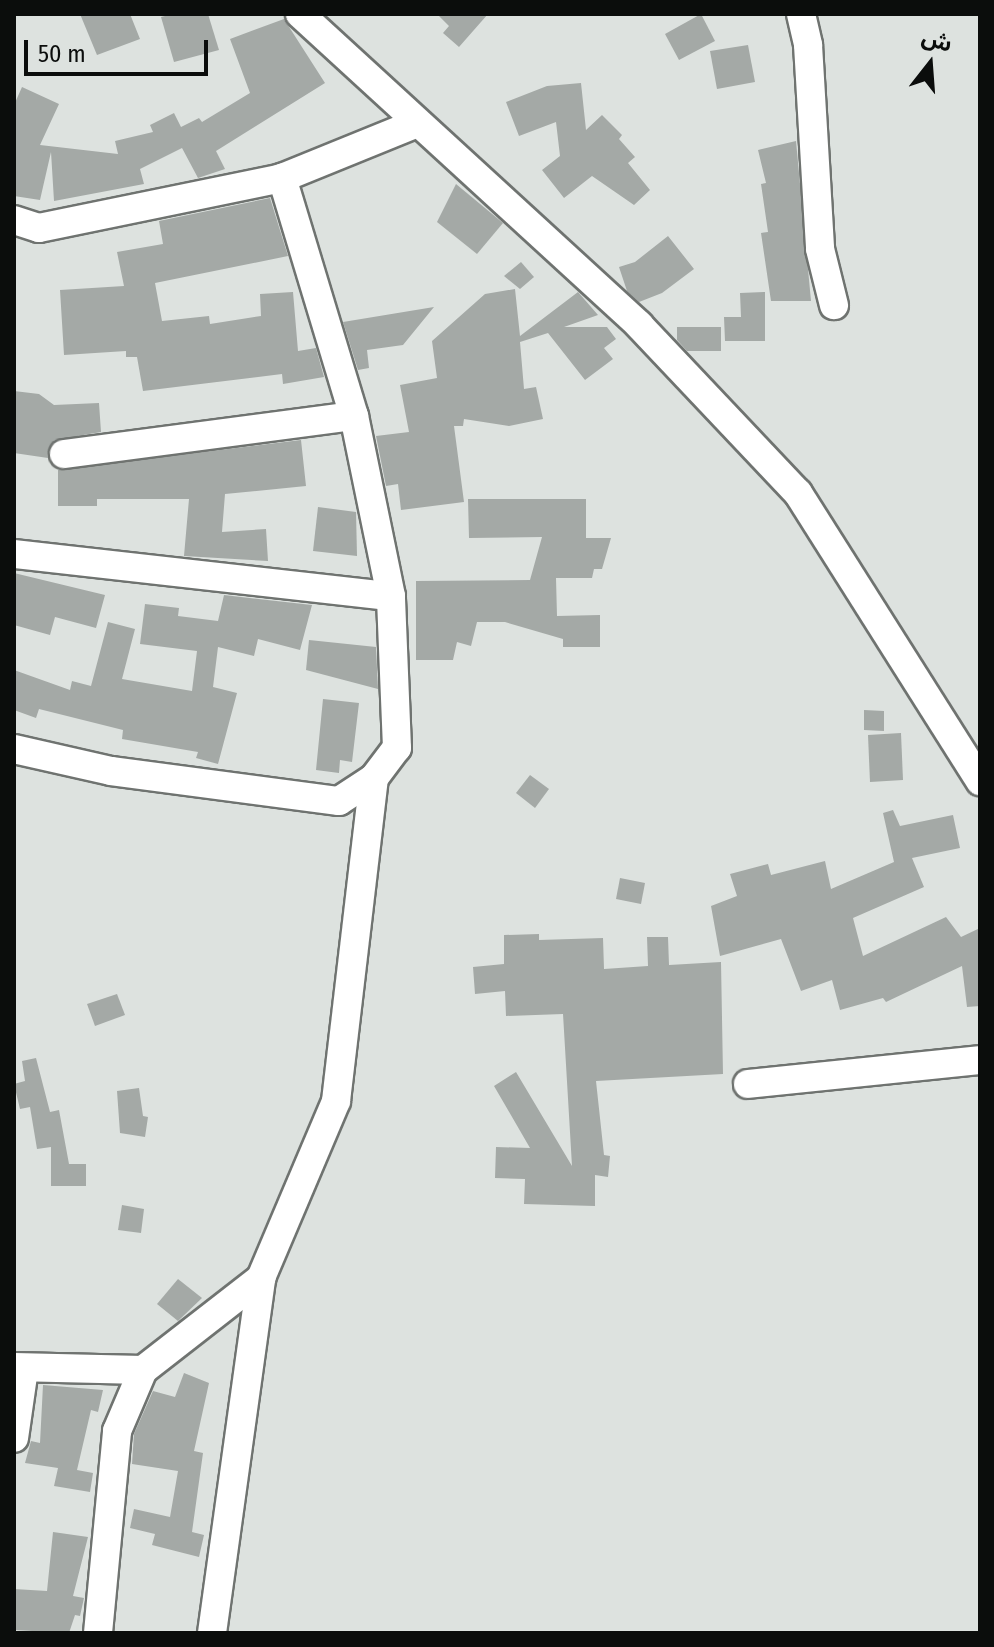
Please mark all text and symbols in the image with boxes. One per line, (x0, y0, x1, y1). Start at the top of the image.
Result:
text: ش (919, 23, 956, 58)
scale bar (28, 24, 212, 74)
north arrow (890, 24, 970, 104)
text: 50 m (38, 40, 86, 68)

